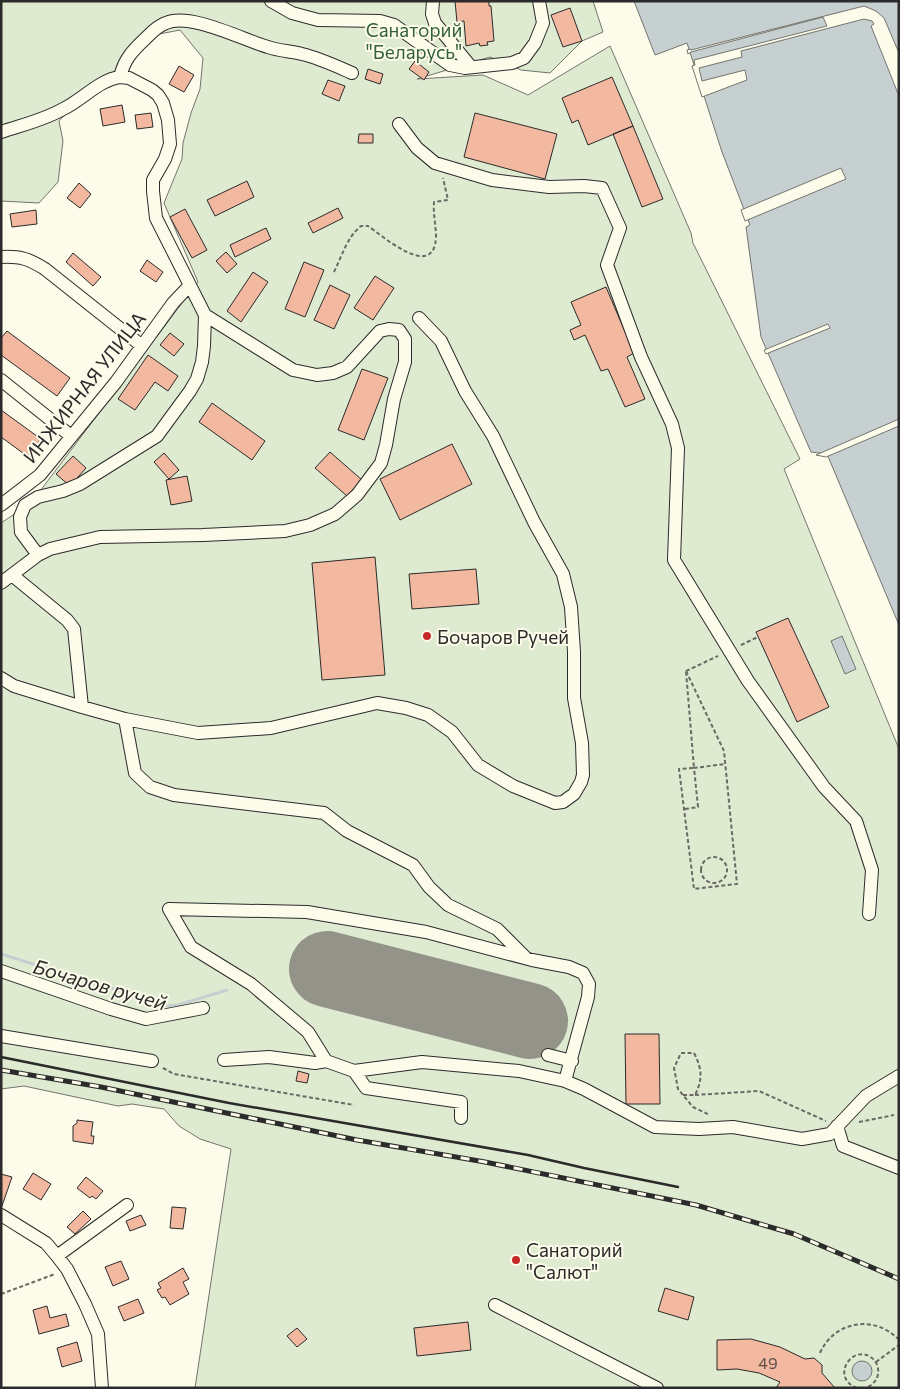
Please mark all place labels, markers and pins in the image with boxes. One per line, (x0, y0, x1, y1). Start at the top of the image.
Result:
place label: Бочаров Ручей (437, 625, 569, 648)
marker: Бочаров Ручей (421, 630, 433, 642)
place label: Санаторий "Салют" (526, 1238, 623, 1283)
marker: Санаторий "Салют" (510, 1254, 522, 1266)

